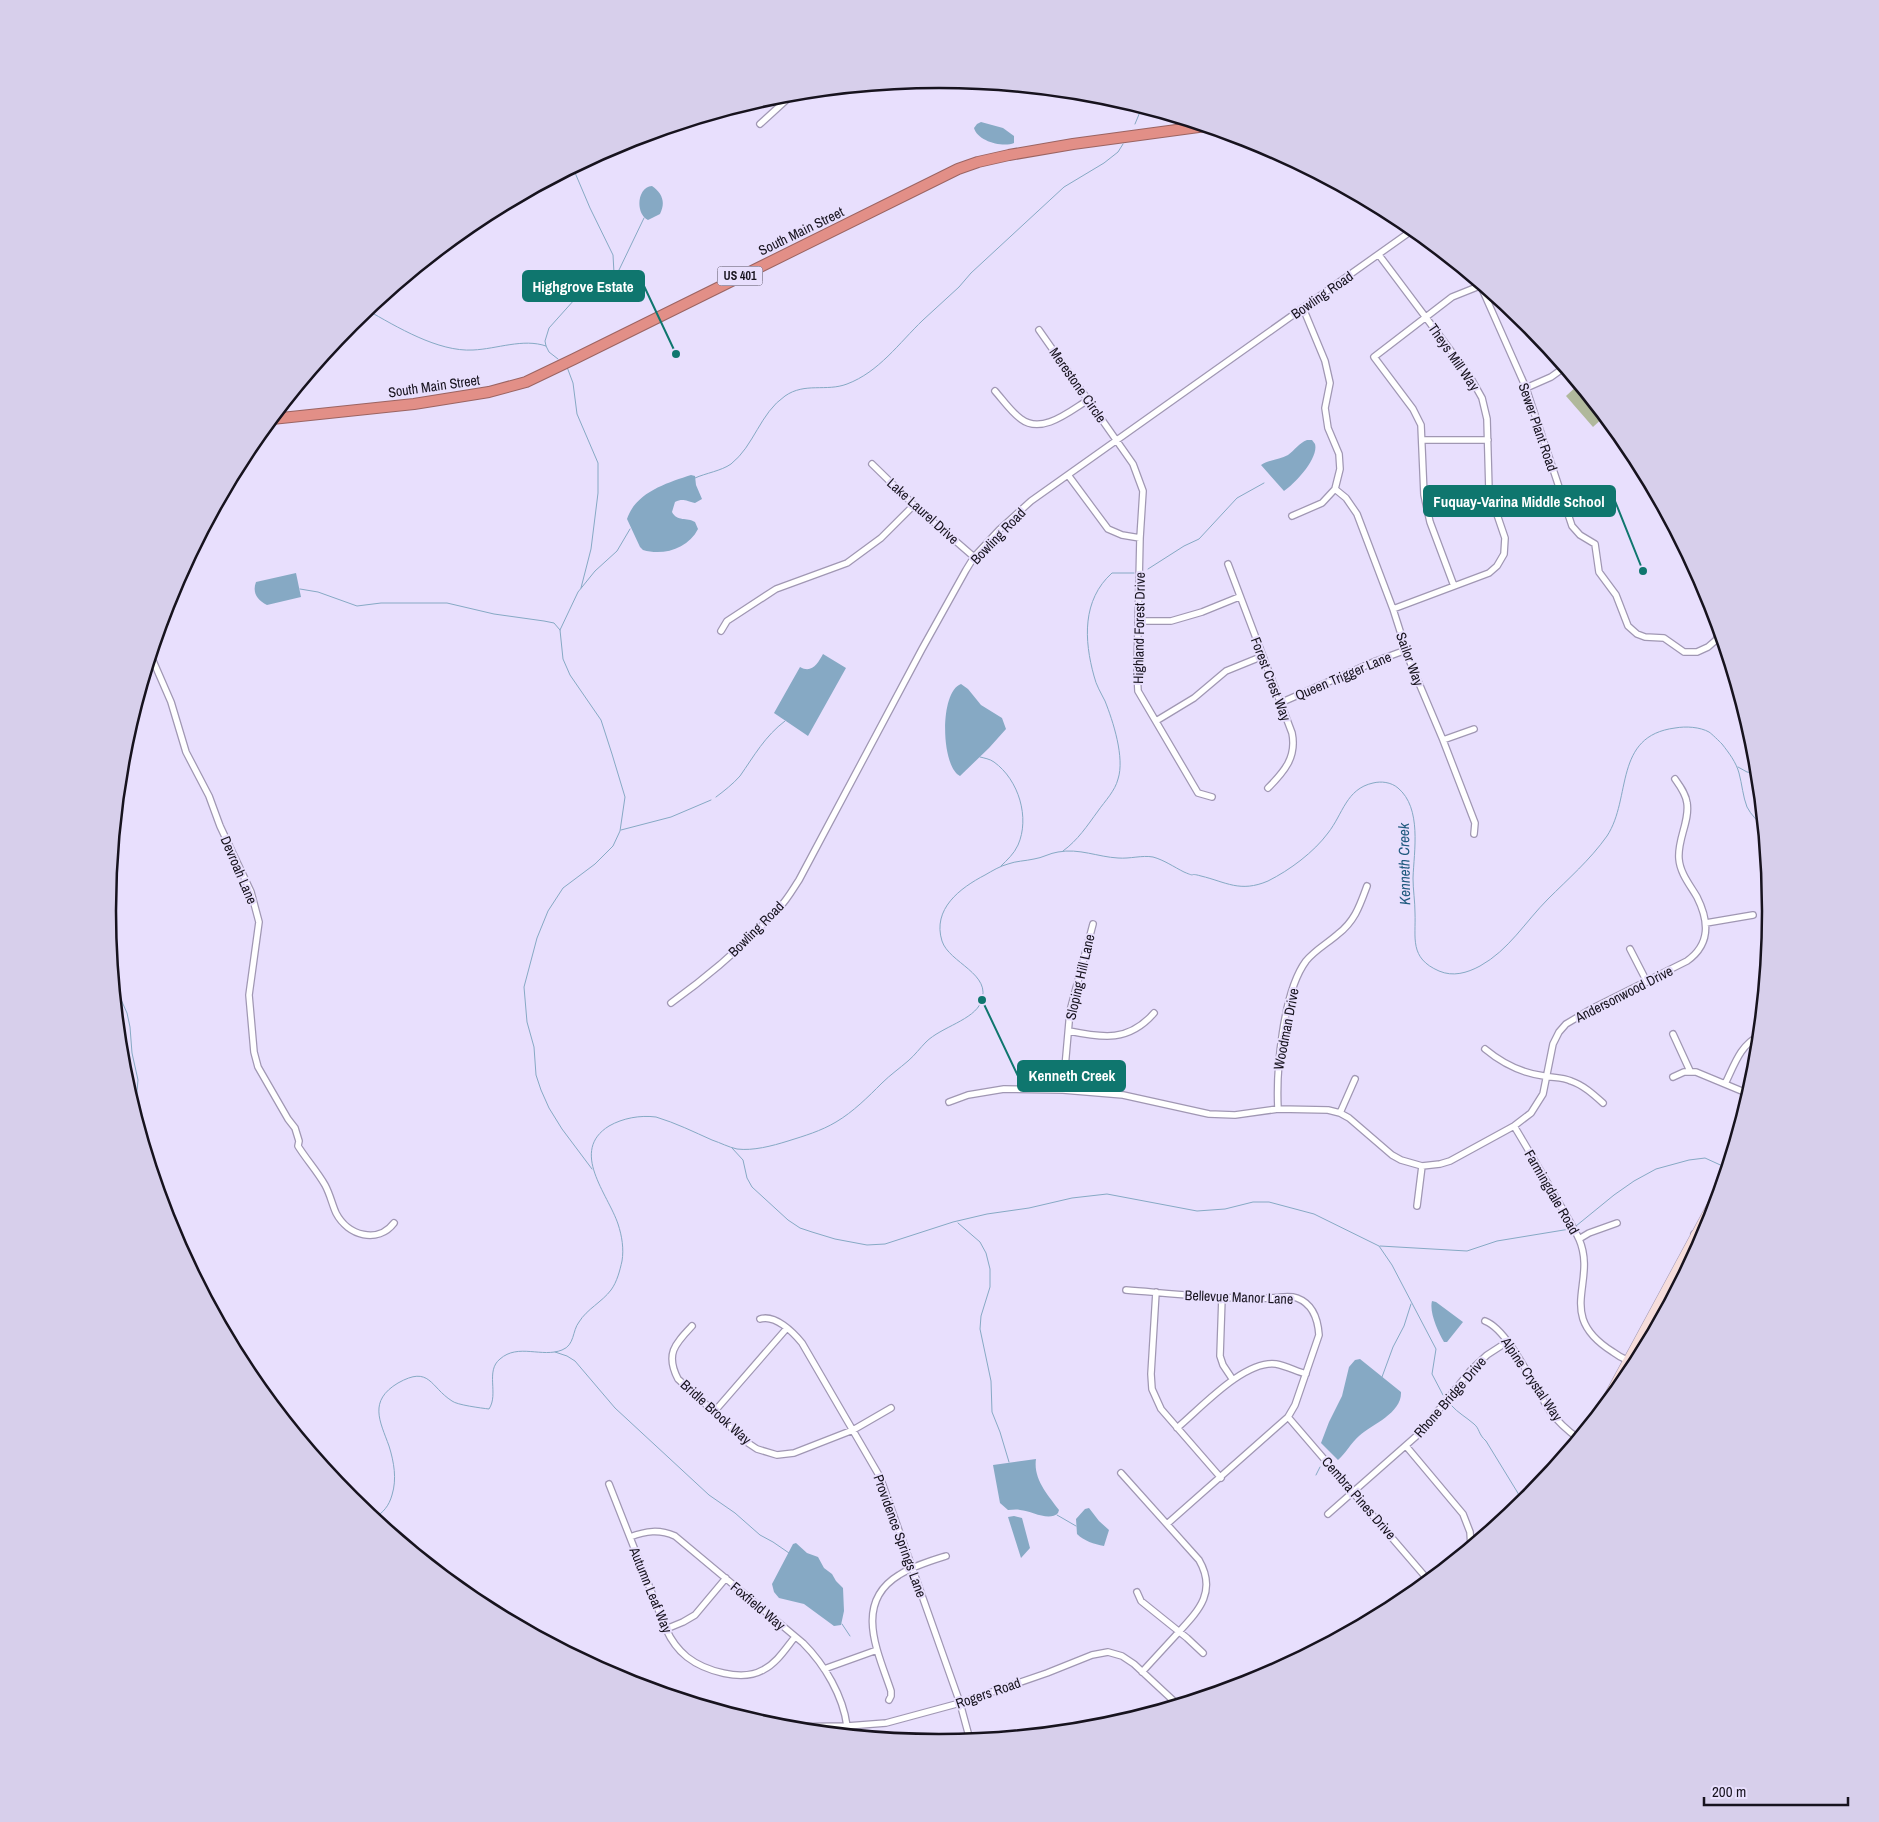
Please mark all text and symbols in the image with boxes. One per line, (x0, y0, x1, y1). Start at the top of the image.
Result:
street label: South Main Street (755, 203, 847, 259)
road number: US 401 (718, 266, 762, 286)
street label: Bowling Road (1288, 267, 1356, 323)
callout: Highgrove Estate (523, 271, 644, 301)
text: Highgrove Estate (532, 276, 634, 297)
street label: Theys Mill Way (1424, 320, 1484, 394)
street label: Merestone Circle (1046, 344, 1110, 426)
street label: South Main Street (387, 371, 481, 401)
street label: Sewer Plant Road (1514, 380, 1562, 474)
street label: Lake Laurel Drive (883, 474, 963, 548)
callout: Fuquay-Varina Middle School (1424, 486, 1615, 516)
text: Fuquay-Varina Middle School (1433, 491, 1605, 512)
street label: Bowling Road (967, 504, 1029, 568)
street label: Highland Forest Drive (1129, 572, 1149, 684)
street label: Sailor Way (1392, 630, 1428, 688)
street label: Forest Crest Way (1247, 635, 1295, 724)
street label: Queen Trigger Lane (1292, 648, 1394, 704)
water label: Kenneth Creek (1393, 822, 1415, 905)
street label: Devroah Lane (217, 833, 261, 907)
street label: Bowling Road (724, 897, 788, 961)
street label: Sloping Hill Lane (1061, 932, 1099, 1022)
street label: Andersonwood Drive (1571, 962, 1676, 1027)
street label: Woodman Drive (1269, 987, 1303, 1071)
callout: Kenneth Creek (1018, 1061, 1125, 1091)
text: Kenneth Creek (1029, 1065, 1116, 1086)
street label: Farmingdale Road (1521, 1147, 1583, 1237)
street label: Bellevue Manor Lane (1184, 1286, 1294, 1308)
street label: Alpine Crystal Way (1497, 1333, 1567, 1425)
street label: Rhone Bridge Drive (1410, 1353, 1490, 1441)
street label: Bridle Brook Way (677, 1376, 755, 1449)
street label: Cembra Pines Drive (1318, 1453, 1400, 1543)
street label: Providence Springs Lane (869, 1472, 931, 1600)
street label: Autumn Leaf Way (625, 1544, 676, 1636)
street label: Foxfield Way (727, 1578, 789, 1634)
street label: Rogers Road (953, 1673, 1023, 1713)
scale bar (1704, 1774, 1848, 1806)
text: 200 m (1712, 1781, 1746, 1802)

